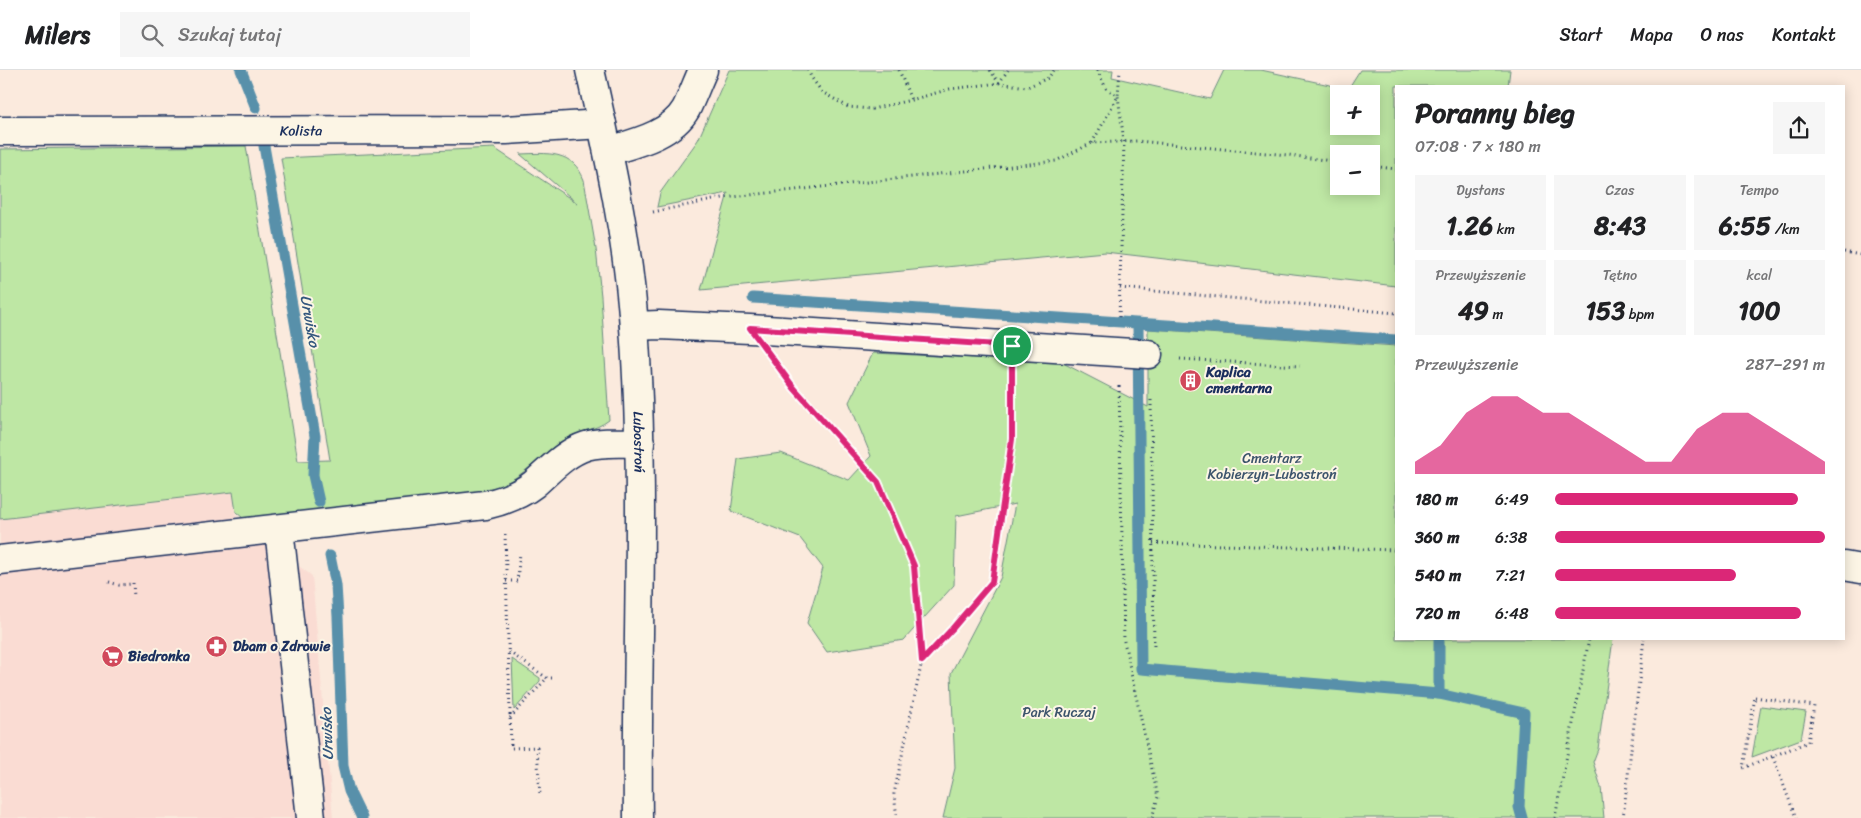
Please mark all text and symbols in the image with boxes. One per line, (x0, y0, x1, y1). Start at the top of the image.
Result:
search box (120, 12, 470, 57)
text: Milers (25, 14, 90, 56)
text: Szukaj tutaj (178, 18, 281, 51)
text: Start (1559, 19, 1602, 51)
text: Mapa (1630, 19, 1673, 51)
text: O nas (1701, 19, 1744, 51)
text: Kontakt (1772, 19, 1836, 51)
icon: search (138, 21, 166, 49)
map controls (1330, 85, 1380, 195)
button: + (1330, 85, 1380, 135)
text: Poranny bieg (1415, 88, 1575, 137)
button: share (1773, 102, 1825, 154)
street label: Kolista (280, 118, 322, 143)
text: 07:08 · 7 × 180 m (1415, 132, 1541, 161)
button: − (1330, 145, 1380, 195)
text: Dystans (1456, 178, 1505, 203)
text: Czas (1606, 178, 1634, 203)
text: Tempo (1740, 178, 1779, 203)
text: 1.26 (1446, 203, 1493, 248)
text: 8:43 (1594, 203, 1646, 248)
text: 6:55 (1719, 203, 1771, 248)
text: km (1493, 217, 1515, 242)
text: /km (1771, 217, 1800, 242)
text: Przewyższenie (1435, 263, 1526, 288)
text: Tętno (1603, 263, 1637, 288)
text: kcal (1747, 263, 1772, 288)
text: 49 (1458, 288, 1489, 333)
text: 153 (1585, 288, 1625, 333)
text: 100 (1738, 288, 1780, 333)
water label: Urwisko (293, 293, 328, 350)
text: m (1489, 302, 1503, 327)
text: bpm (1625, 302, 1655, 327)
pin (991, 325, 1033, 367)
icon: arrive (998, 332, 1026, 360)
text: Przewyższenie (1415, 350, 1519, 379)
text: 287–291 m (1746, 350, 1825, 379)
place label: Kaplica cmentarna (1205, 360, 1273, 401)
building icon: Kaplica cmentarna (1178, 368, 1202, 392)
street label: Lubostroń (626, 411, 652, 473)
park label: Cmentarz Kobierzyn-Lubostroń (1208, 446, 1337, 487)
text: 180 m (1415, 485, 1458, 514)
text: 6:49 (1495, 485, 1529, 514)
text: 360 m (1415, 523, 1459, 552)
text: 6:38 (1495, 523, 1527, 552)
text: 540 m (1415, 561, 1461, 590)
text: 7:21 (1495, 561, 1525, 590)
text: 720 m (1415, 599, 1460, 628)
text: 6:48 (1495, 599, 1529, 628)
pharmacy icon: Dbam o Zdrowie (205, 634, 229, 658)
place label: Dbam o Zdrowie (233, 634, 331, 659)
supermarket icon: Biedronka (100, 644, 124, 668)
place label: Biedronka (128, 644, 190, 669)
park label: Park Ruczaj (1022, 700, 1096, 725)
water label: Urwisko (313, 706, 341, 761)

